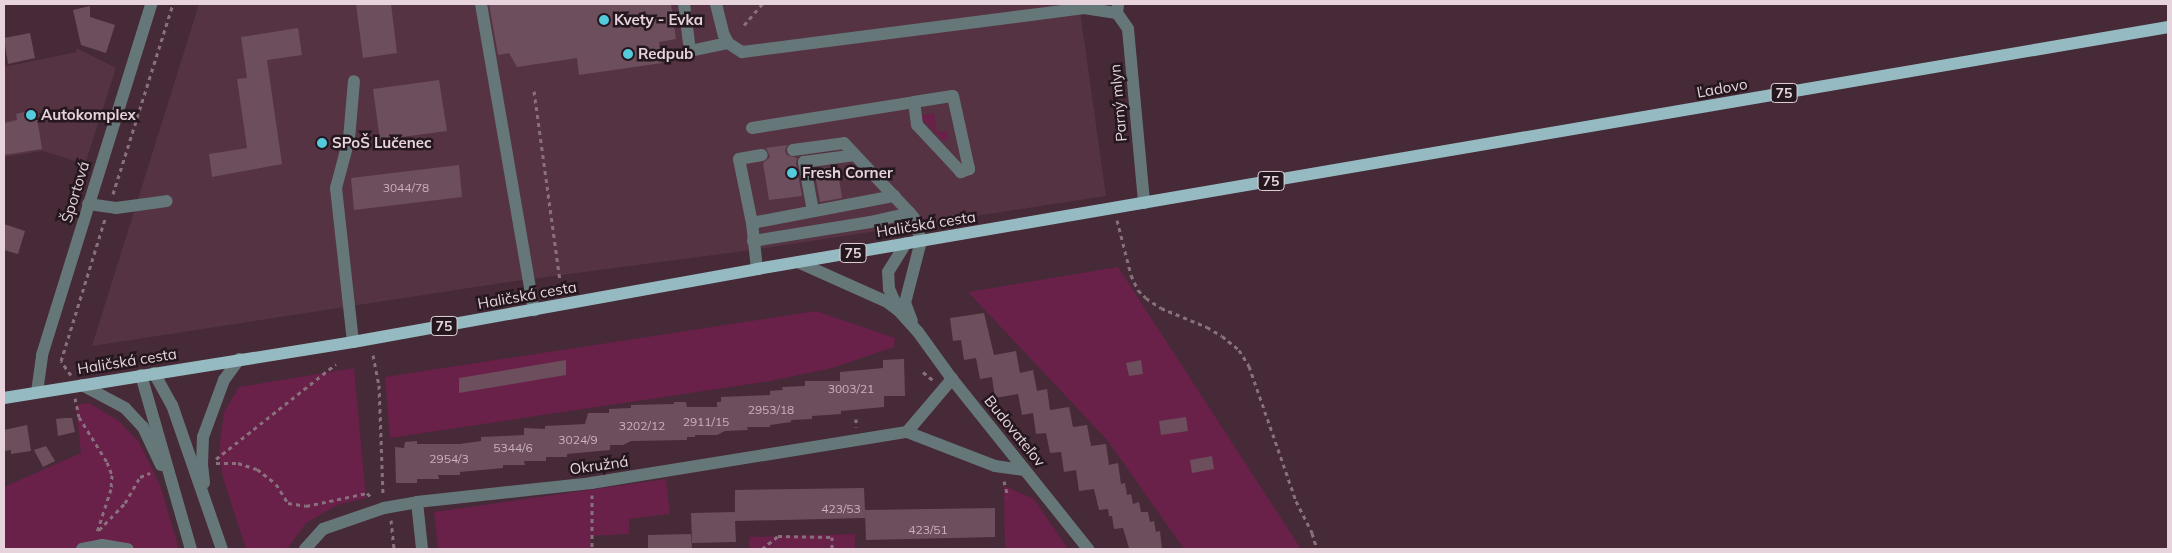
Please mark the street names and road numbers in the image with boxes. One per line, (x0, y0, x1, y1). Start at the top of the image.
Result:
street label: Parný mlyn (1106, 63, 1130, 143)
street label: Ľadovo (1695, 75, 1749, 101)
road number: 75 (1770, 82, 1798, 105)
street label: Športová (57, 159, 93, 225)
road number: 75 (1257, 170, 1285, 192)
street label: Haličská cesta (875, 207, 977, 241)
road number: 75 (839, 242, 867, 264)
street label: Haličská cesta (476, 277, 578, 313)
road number: 75 (430, 314, 458, 338)
street label: Haličská cesta (76, 344, 178, 378)
street label: Budovateľov (981, 392, 1049, 470)
street label: Okružná (569, 452, 629, 478)

